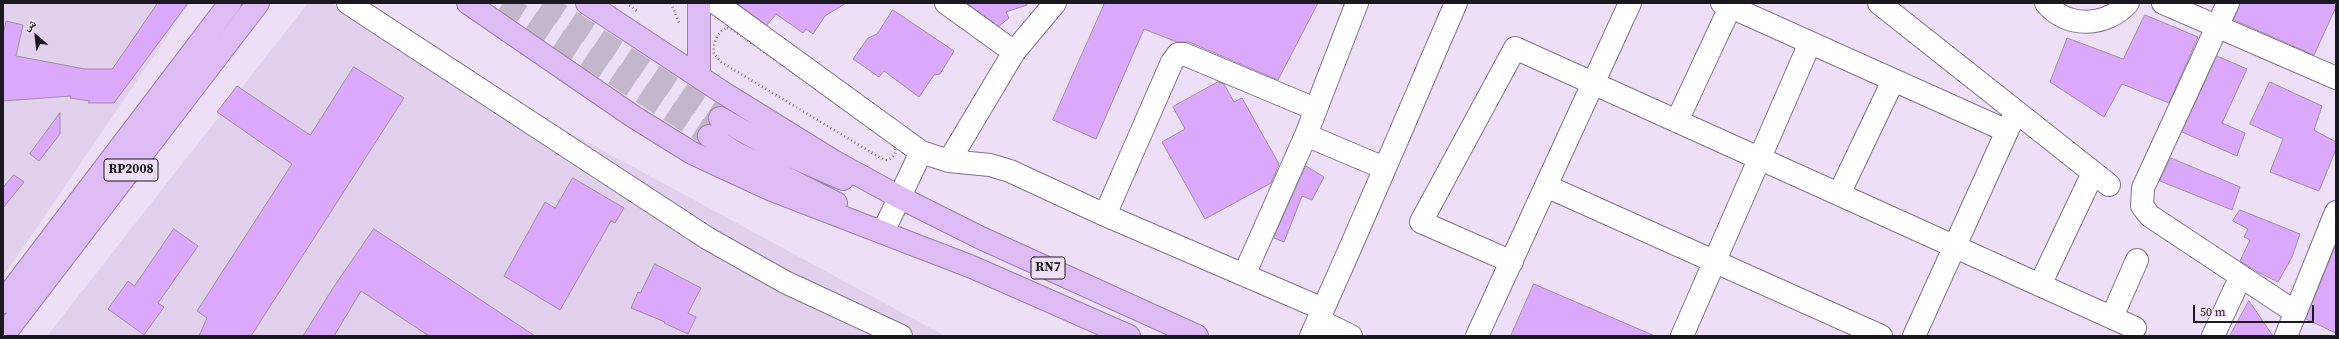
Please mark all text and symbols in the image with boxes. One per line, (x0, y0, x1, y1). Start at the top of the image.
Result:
north arrow (16, 16, 56, 56)
text: ش (21, 16, 39, 34)
road number: RP2008 (104, 159, 158, 181)
road number: RN7 (1031, 257, 1065, 279)
scale bar (2195, 297, 2316, 323)
text: 50 m (2200, 304, 2226, 320)

